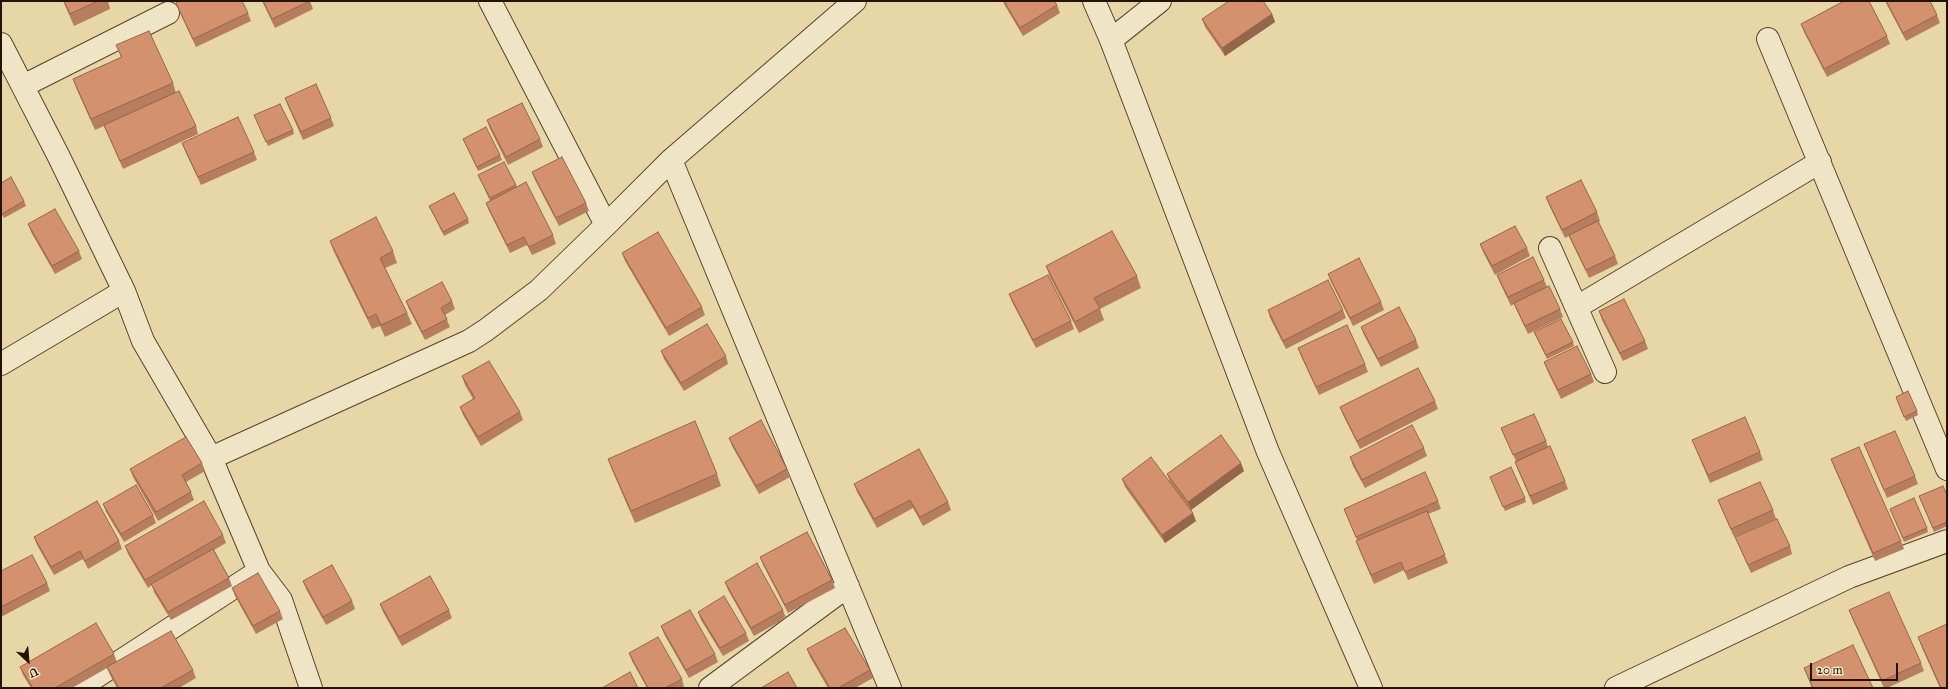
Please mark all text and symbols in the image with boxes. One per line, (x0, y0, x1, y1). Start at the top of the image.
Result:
north arrow (8, 641, 48, 681)
scale bar (1812, 655, 1900, 681)
text: 20 m (1817, 663, 1843, 677)
text: U (27, 664, 40, 680)

